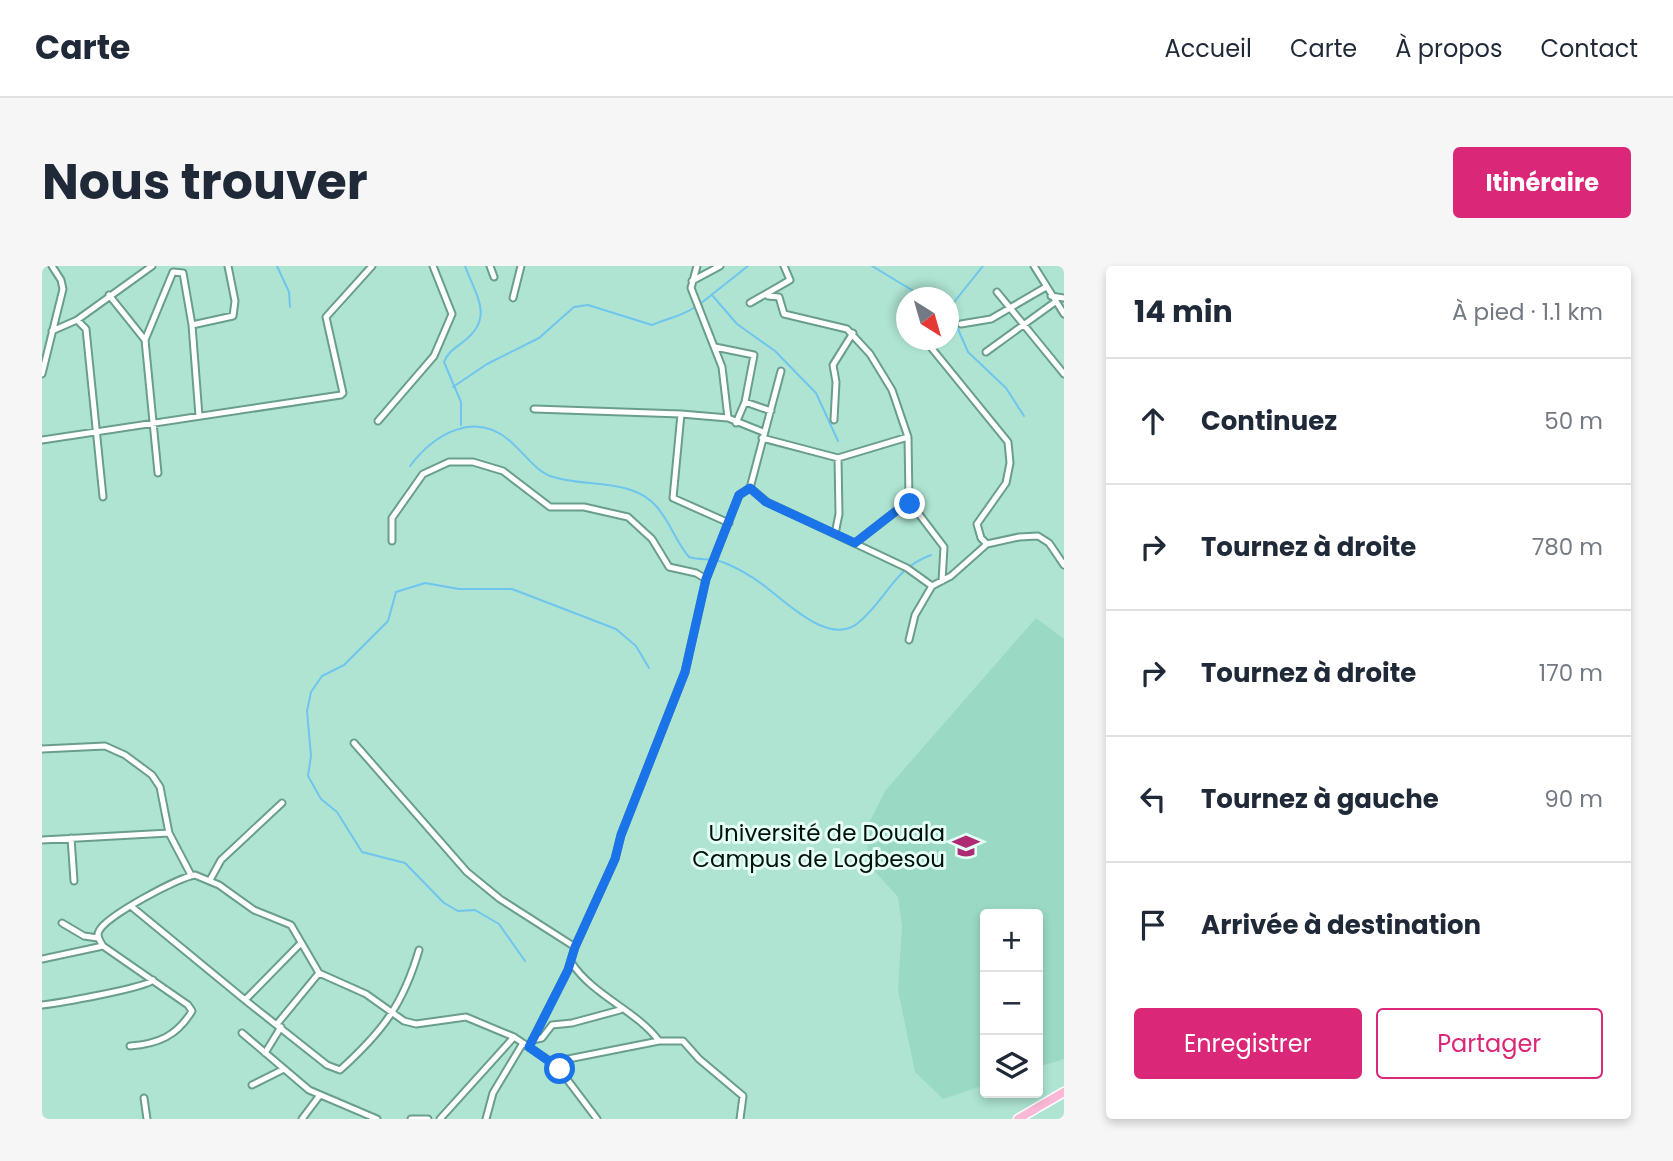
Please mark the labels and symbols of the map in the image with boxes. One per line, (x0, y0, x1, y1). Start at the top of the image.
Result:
north arrow (896, 287, 959, 350)
route end (894, 488, 925, 519)
place label: Université de Douala Campus de Logbesou (692, 817, 945, 875)
school or university icon: Université de Douala Campus de Logbesou (951, 831, 981, 861)
route start (544, 1053, 575, 1084)

